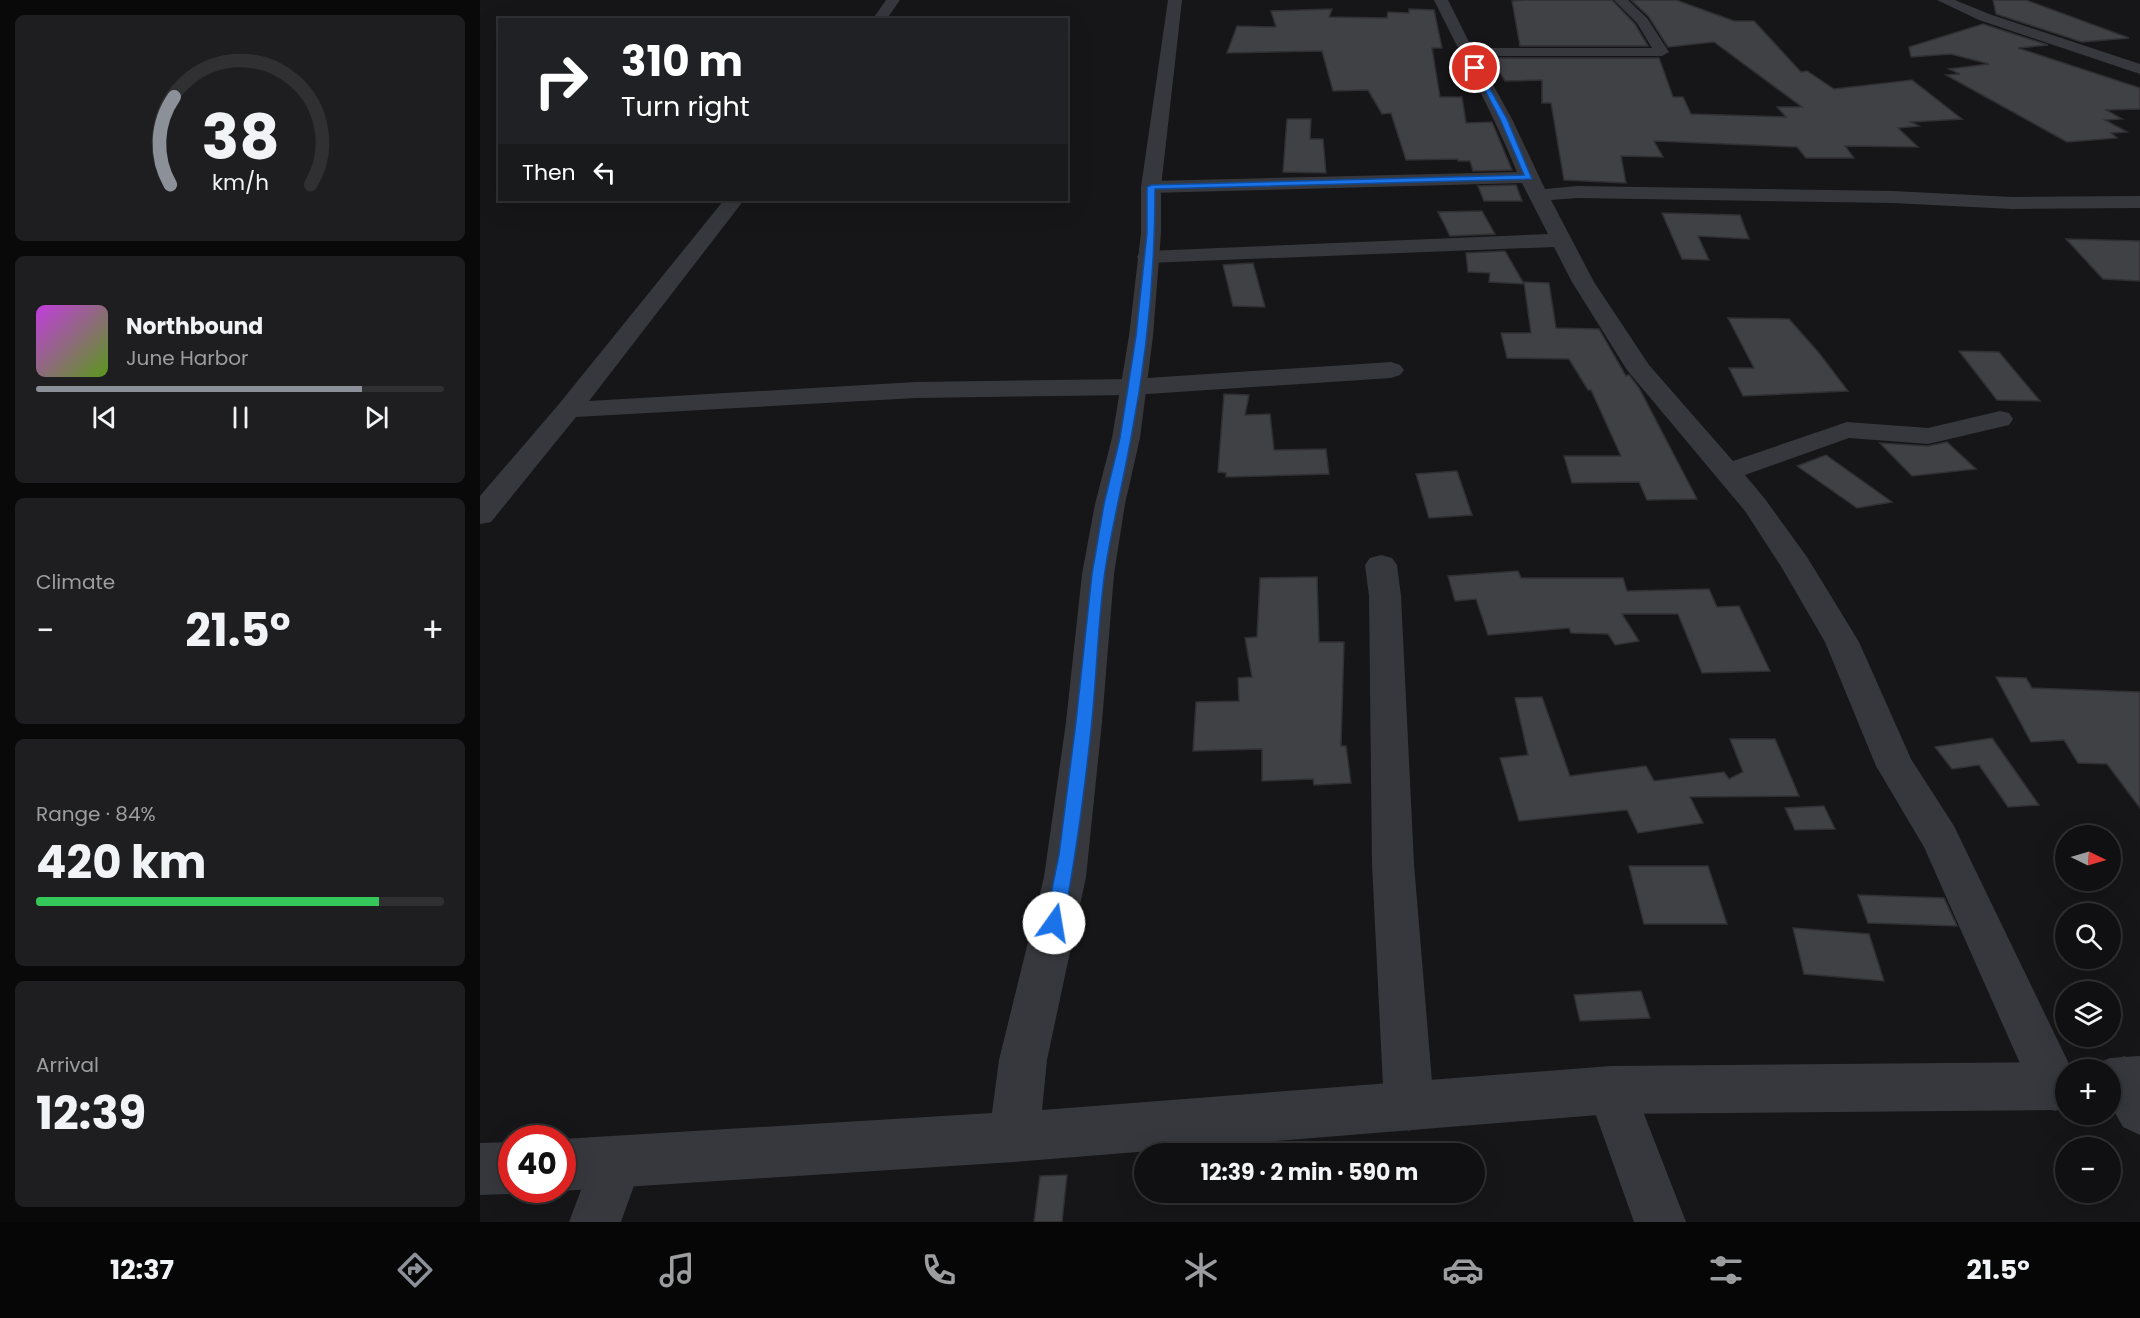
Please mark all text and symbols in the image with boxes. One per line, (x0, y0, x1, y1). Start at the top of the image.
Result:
text: 310 m (621, 32, 743, 91)
icon: right (522, 42, 600, 120)
pin (1449, 42, 1500, 93)
icon: arrive (1458, 51, 1491, 84)
text: Turn right (621, 88, 750, 125)
text: 38 (201, 93, 279, 181)
icon: left (588, 156, 621, 189)
text: Then (522, 157, 576, 188)
text: km/h (211, 168, 269, 199)
text: Northbound (126, 311, 263, 342)
text: June Harbor (126, 344, 249, 372)
icon: previous (88, 401, 121, 434)
icon: pause (224, 401, 257, 434)
icon: next (360, 401, 393, 434)
text: Climate (36, 568, 115, 596)
text: 21.5° (185, 599, 291, 662)
text: − (36, 607, 54, 654)
text: + (421, 607, 444, 654)
text: Range · 84% (36, 800, 156, 828)
north arrow (2055, 825, 2121, 891)
map controls (2055, 825, 2121, 1203)
text: 420 km (36, 831, 207, 894)
position arrow (1022, 891, 1086, 955)
button: search (2055, 903, 2121, 969)
button: layers (2055, 981, 2121, 1047)
text: Arrival (36, 1051, 99, 1079)
button: + (2055, 1059, 2121, 1125)
text: 12:39 (36, 1082, 146, 1145)
speed limit sign: 40 (498, 1125, 576, 1203)
button: − (2055, 1137, 2121, 1203)
text: 12:39 · 2 min · 590 m (1201, 1157, 1418, 1188)
icon: directions (394, 1249, 436, 1291)
icon: music (656, 1249, 698, 1291)
icon: phone (918, 1249, 960, 1291)
icon: climate (1180, 1249, 1222, 1291)
icon: car (1442, 1249, 1484, 1291)
icon: filters (1705, 1249, 1747, 1291)
text: 12:37 (110, 1251, 174, 1288)
text: 21.5° (1967, 1251, 2030, 1288)

